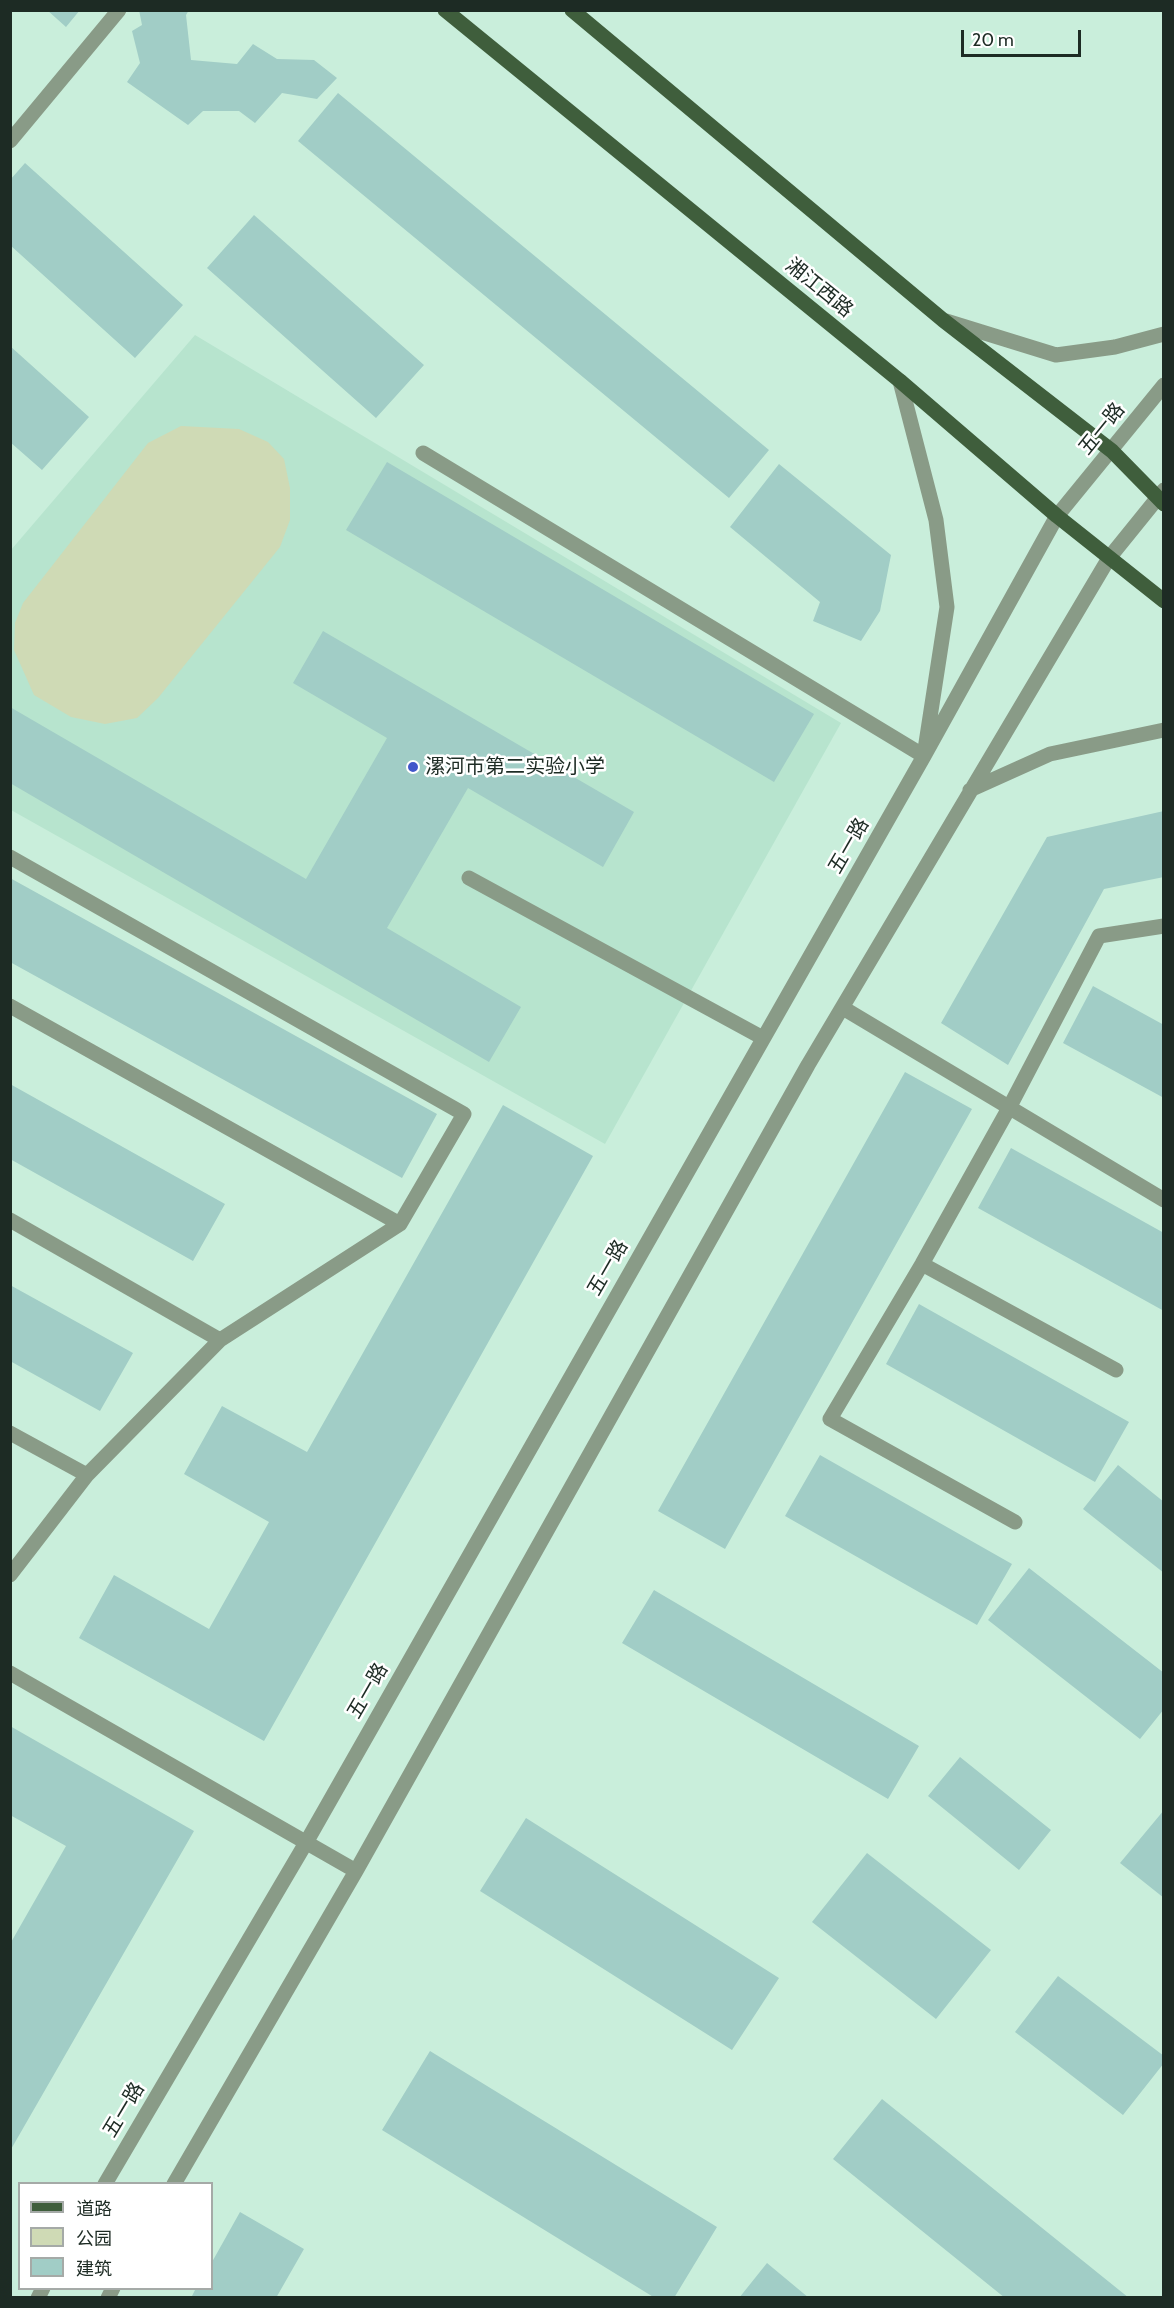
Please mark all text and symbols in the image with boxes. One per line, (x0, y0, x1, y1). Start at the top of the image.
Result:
scale bar (964, 18, 1084, 56)
text: 20 m (972, 29, 1014, 51)
street label: 湘江西路 (780, 254, 858, 322)
street label: 五一路 (1074, 398, 1130, 460)
place label: 漯河市第二实验小学 (425, 755, 605, 779)
marker: 漯河市第二实验小学 (406, 760, 420, 774)
street label: 五一路 (824, 814, 874, 878)
street label: 五一路 (583, 1236, 633, 1300)
street label: 五一路 (343, 1659, 393, 1723)
street label: 五一路 (98, 2078, 150, 2142)
legend (18, 2182, 213, 2290)
text: 道路 (76, 2198, 112, 2220)
text: 公园 (76, 2228, 112, 2250)
text: 建筑 (76, 2258, 112, 2280)

